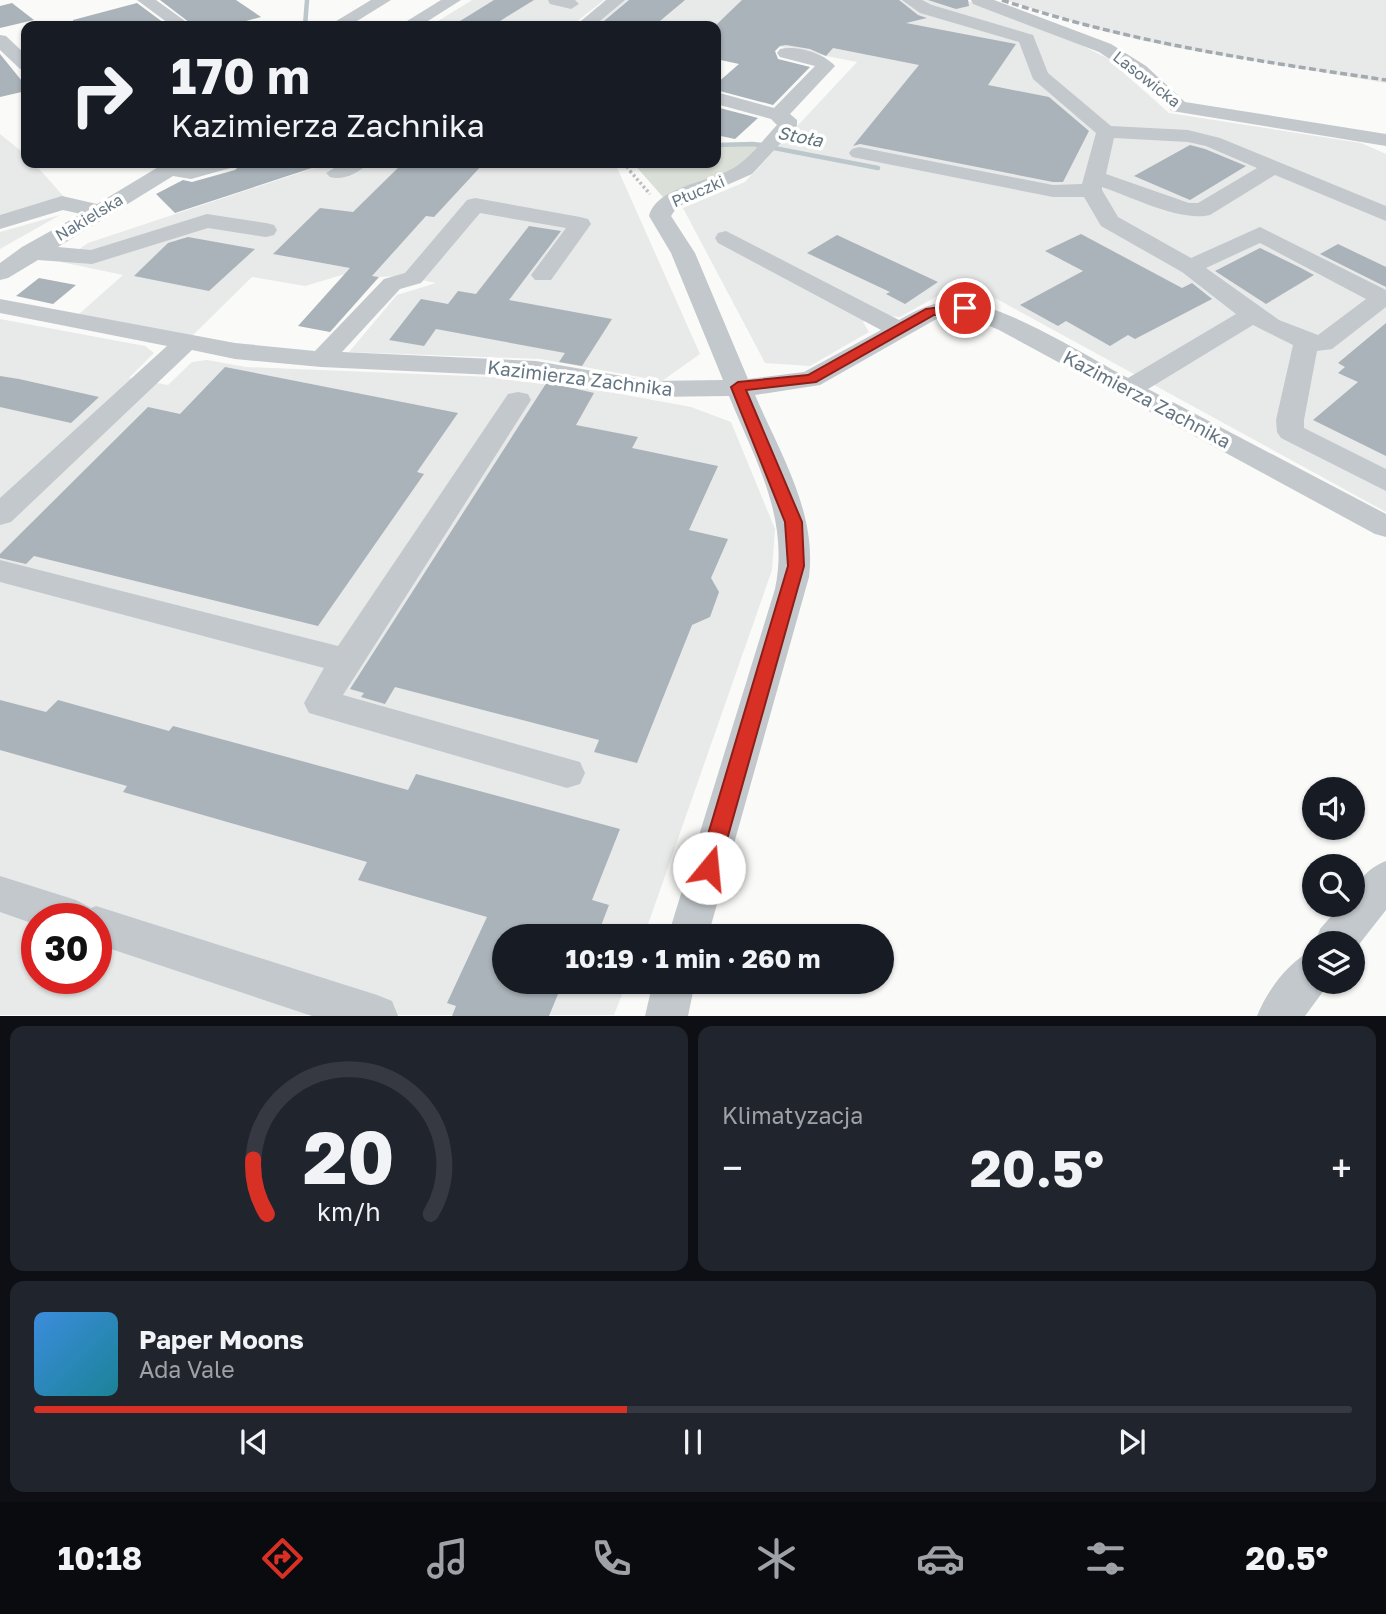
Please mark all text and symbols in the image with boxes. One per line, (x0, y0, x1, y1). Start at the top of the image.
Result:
text: 170 m (171, 46, 310, 105)
street label: Lasowicka (1109, 46, 1185, 112)
icon: right (56, 49, 147, 140)
text: Kazimierza Zachnika (171, 106, 485, 144)
water label: Stoła (776, 121, 825, 151)
street label: Płuczki (668, 171, 728, 211)
street label: Nakielska (52, 189, 126, 245)
pin (935, 278, 995, 338)
icon: arrive (946, 289, 984, 327)
street label: Kazimierza Zachnika (1060, 345, 1235, 452)
street label: Kazimierza Zachnika (486, 355, 674, 400)
map controls (1302, 777, 1365, 994)
button: sound (1302, 777, 1365, 840)
position arrow (672, 831, 746, 905)
button: search (1302, 854, 1365, 917)
speed limit sign: 30 (21, 903, 112, 994)
button: layers (1302, 931, 1365, 994)
text: 10:19 · 1 min · 260 m (565, 943, 821, 974)
text: Klimatyzacja (722, 1101, 863, 1129)
text: 20 (303, 1114, 395, 1201)
text: 20.5° (970, 1136, 1104, 1198)
text: − (722, 1145, 743, 1190)
text: + (1331, 1145, 1352, 1190)
text: km/h (317, 1196, 381, 1227)
text: Paper Moons (139, 1324, 304, 1355)
text: Ada Vale (139, 1355, 235, 1383)
icon: previous (235, 1423, 273, 1461)
icon: pause (674, 1423, 712, 1461)
icon: next (1113, 1423, 1151, 1461)
icon: directions (258, 1534, 307, 1583)
icon: music (423, 1534, 472, 1583)
icon: phone (587, 1534, 636, 1583)
icon: climate (752, 1534, 801, 1583)
icon: car (916, 1534, 965, 1583)
icon: filters (1081, 1534, 1130, 1583)
text: 10:18 (58, 1539, 142, 1577)
text: 20.5° (1246, 1539, 1328, 1577)

